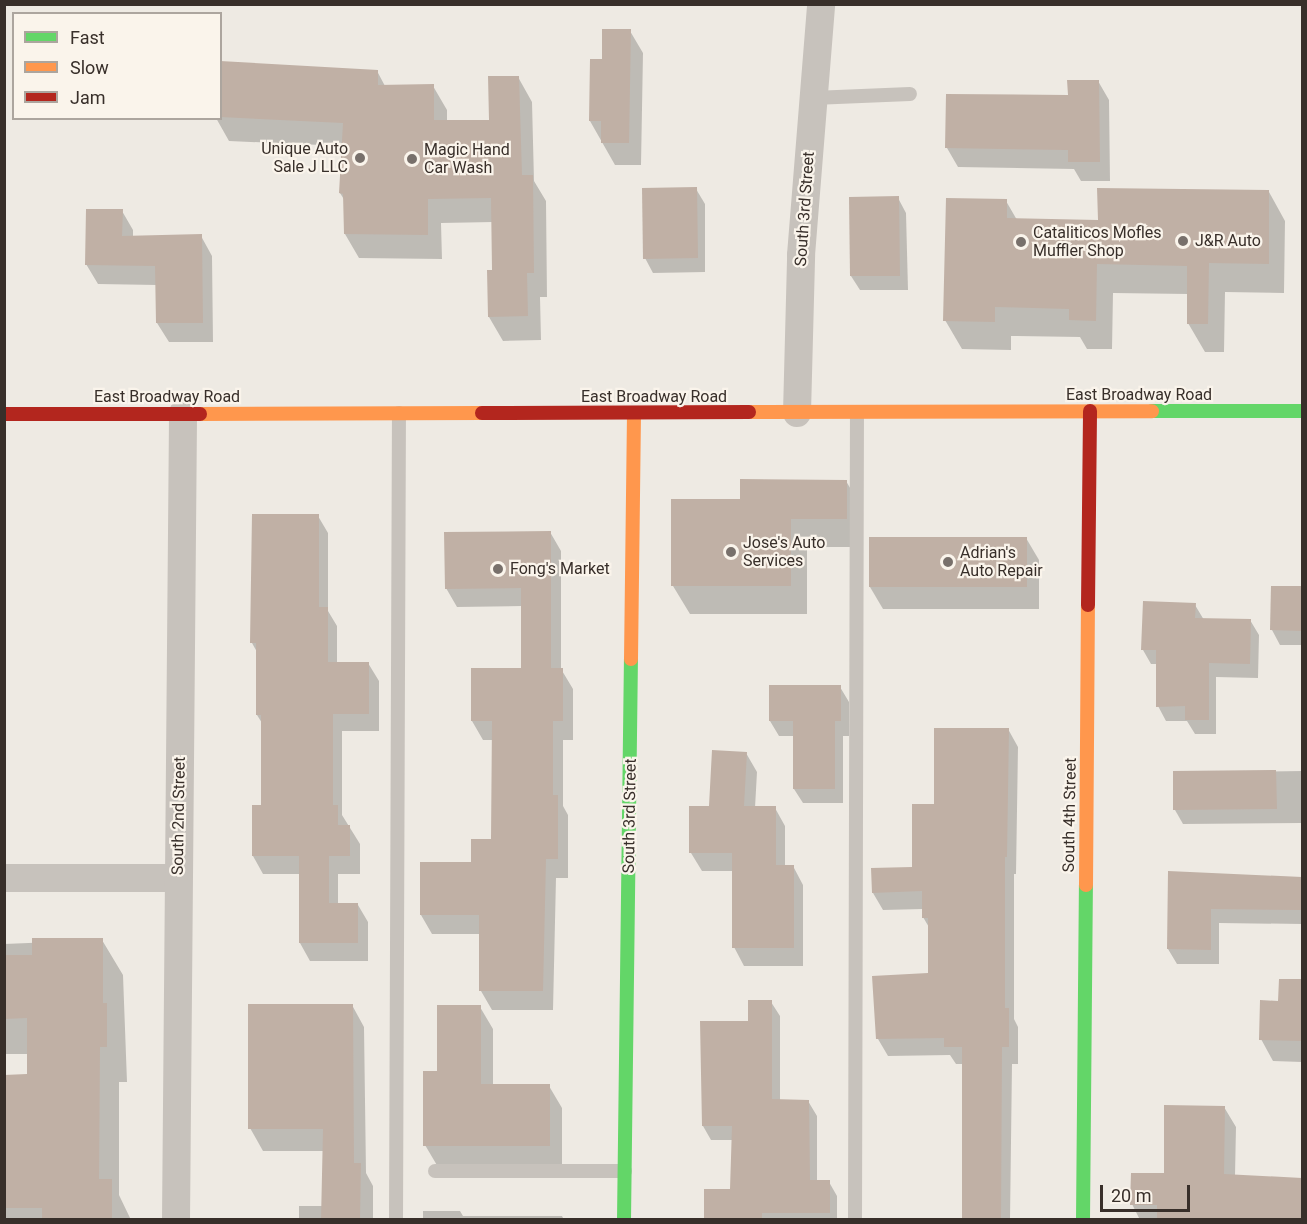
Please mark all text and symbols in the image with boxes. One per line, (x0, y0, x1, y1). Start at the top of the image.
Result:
legend (12, 12, 222, 120)
text: Fast (70, 27, 105, 48)
text: Slow (70, 57, 109, 78)
text: Jam (70, 87, 106, 108)
place label: Unique Auto Sale J LLC (261, 139, 348, 177)
place label: Magic Hand Car Wash (424, 140, 510, 178)
marker: Unique Auto Sale J LLC (353, 151, 367, 165)
street label: South 3rd Street (791, 151, 819, 267)
marker: Magic Hand Car Wash (405, 152, 419, 166)
place label: Cataliticos Mofles Muffler Shop (1033, 223, 1162, 261)
place label: J&R Auto (1195, 231, 1261, 251)
marker: J&R Auto (1176, 234, 1190, 248)
marker: Cataliticos Mofles Muffler Shop (1014, 235, 1028, 249)
street label: East Broadway Road (1066, 385, 1212, 405)
street label: East Broadway Road (94, 387, 240, 407)
street label: East Broadway Road (581, 387, 727, 407)
place label: Jose's Auto Services (743, 533, 825, 571)
place label: Adrian's Auto Repair (960, 543, 1043, 581)
marker: Jose's Auto Services (724, 545, 738, 559)
marker: Adrian's Auto Repair (941, 555, 955, 569)
place label: Fong's Market (510, 559, 610, 579)
marker: Fong's Market (491, 562, 505, 576)
street label: South 2nd Street (168, 757, 190, 875)
street label: South 3rd Street (619, 758, 641, 874)
street label: South 4th Street (1059, 758, 1081, 872)
scale bar (1103, 1173, 1193, 1211)
text: 20 m (1111, 1185, 1151, 1206)

